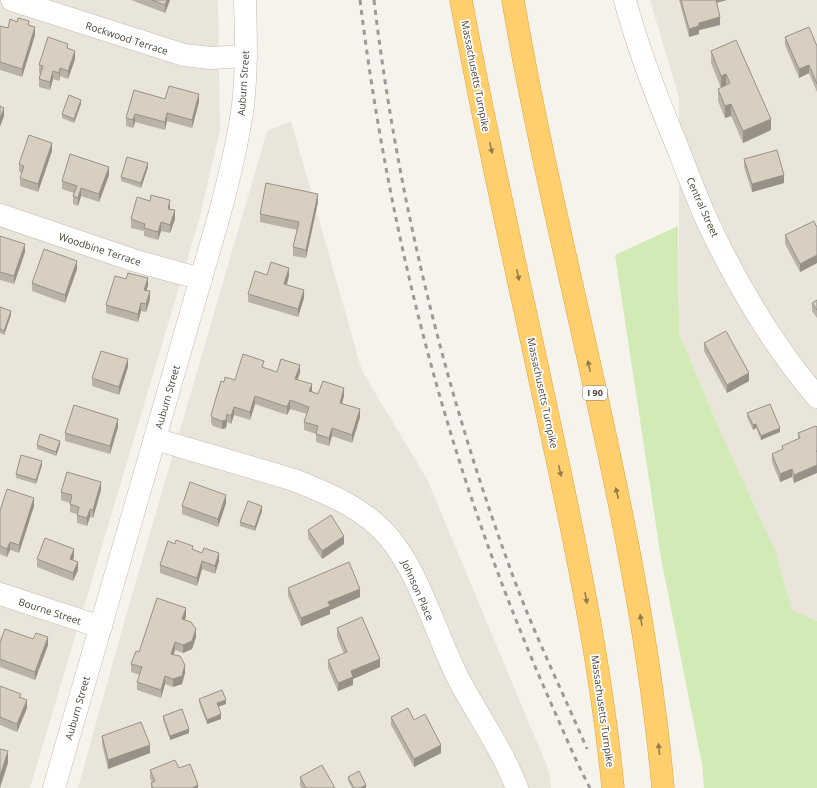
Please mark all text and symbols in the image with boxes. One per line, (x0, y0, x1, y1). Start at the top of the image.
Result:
street label: Rockwood Terrace (84, 18, 170, 58)
street label: Massachusetts Turnpike (458, 19, 494, 133)
street label: Auburn Street (234, 49, 252, 116)
one-way arrow (488, 142, 494, 154)
street label: Central Street (684, 175, 723, 240)
street label: Woodbine Terrace (57, 229, 143, 269)
one-way arrow (515, 269, 521, 281)
street label: Massachusetts Turnpike (524, 336, 562, 450)
one-way arrow (586, 360, 592, 372)
street label: Auburn Street (151, 363, 183, 430)
road number: I 90 (583, 386, 607, 400)
one-way arrow (557, 465, 563, 477)
one-way arrow (613, 487, 619, 499)
street label: Johnson Place (398, 557, 438, 623)
one-way arrow (583, 592, 589, 604)
street label: Bourne Street (17, 594, 83, 628)
one-way arrow (638, 614, 644, 627)
street label: Massachusetts Turnpike (588, 654, 618, 768)
street label: Auburn Street (61, 674, 93, 741)
one-way arrow (656, 743, 662, 755)

